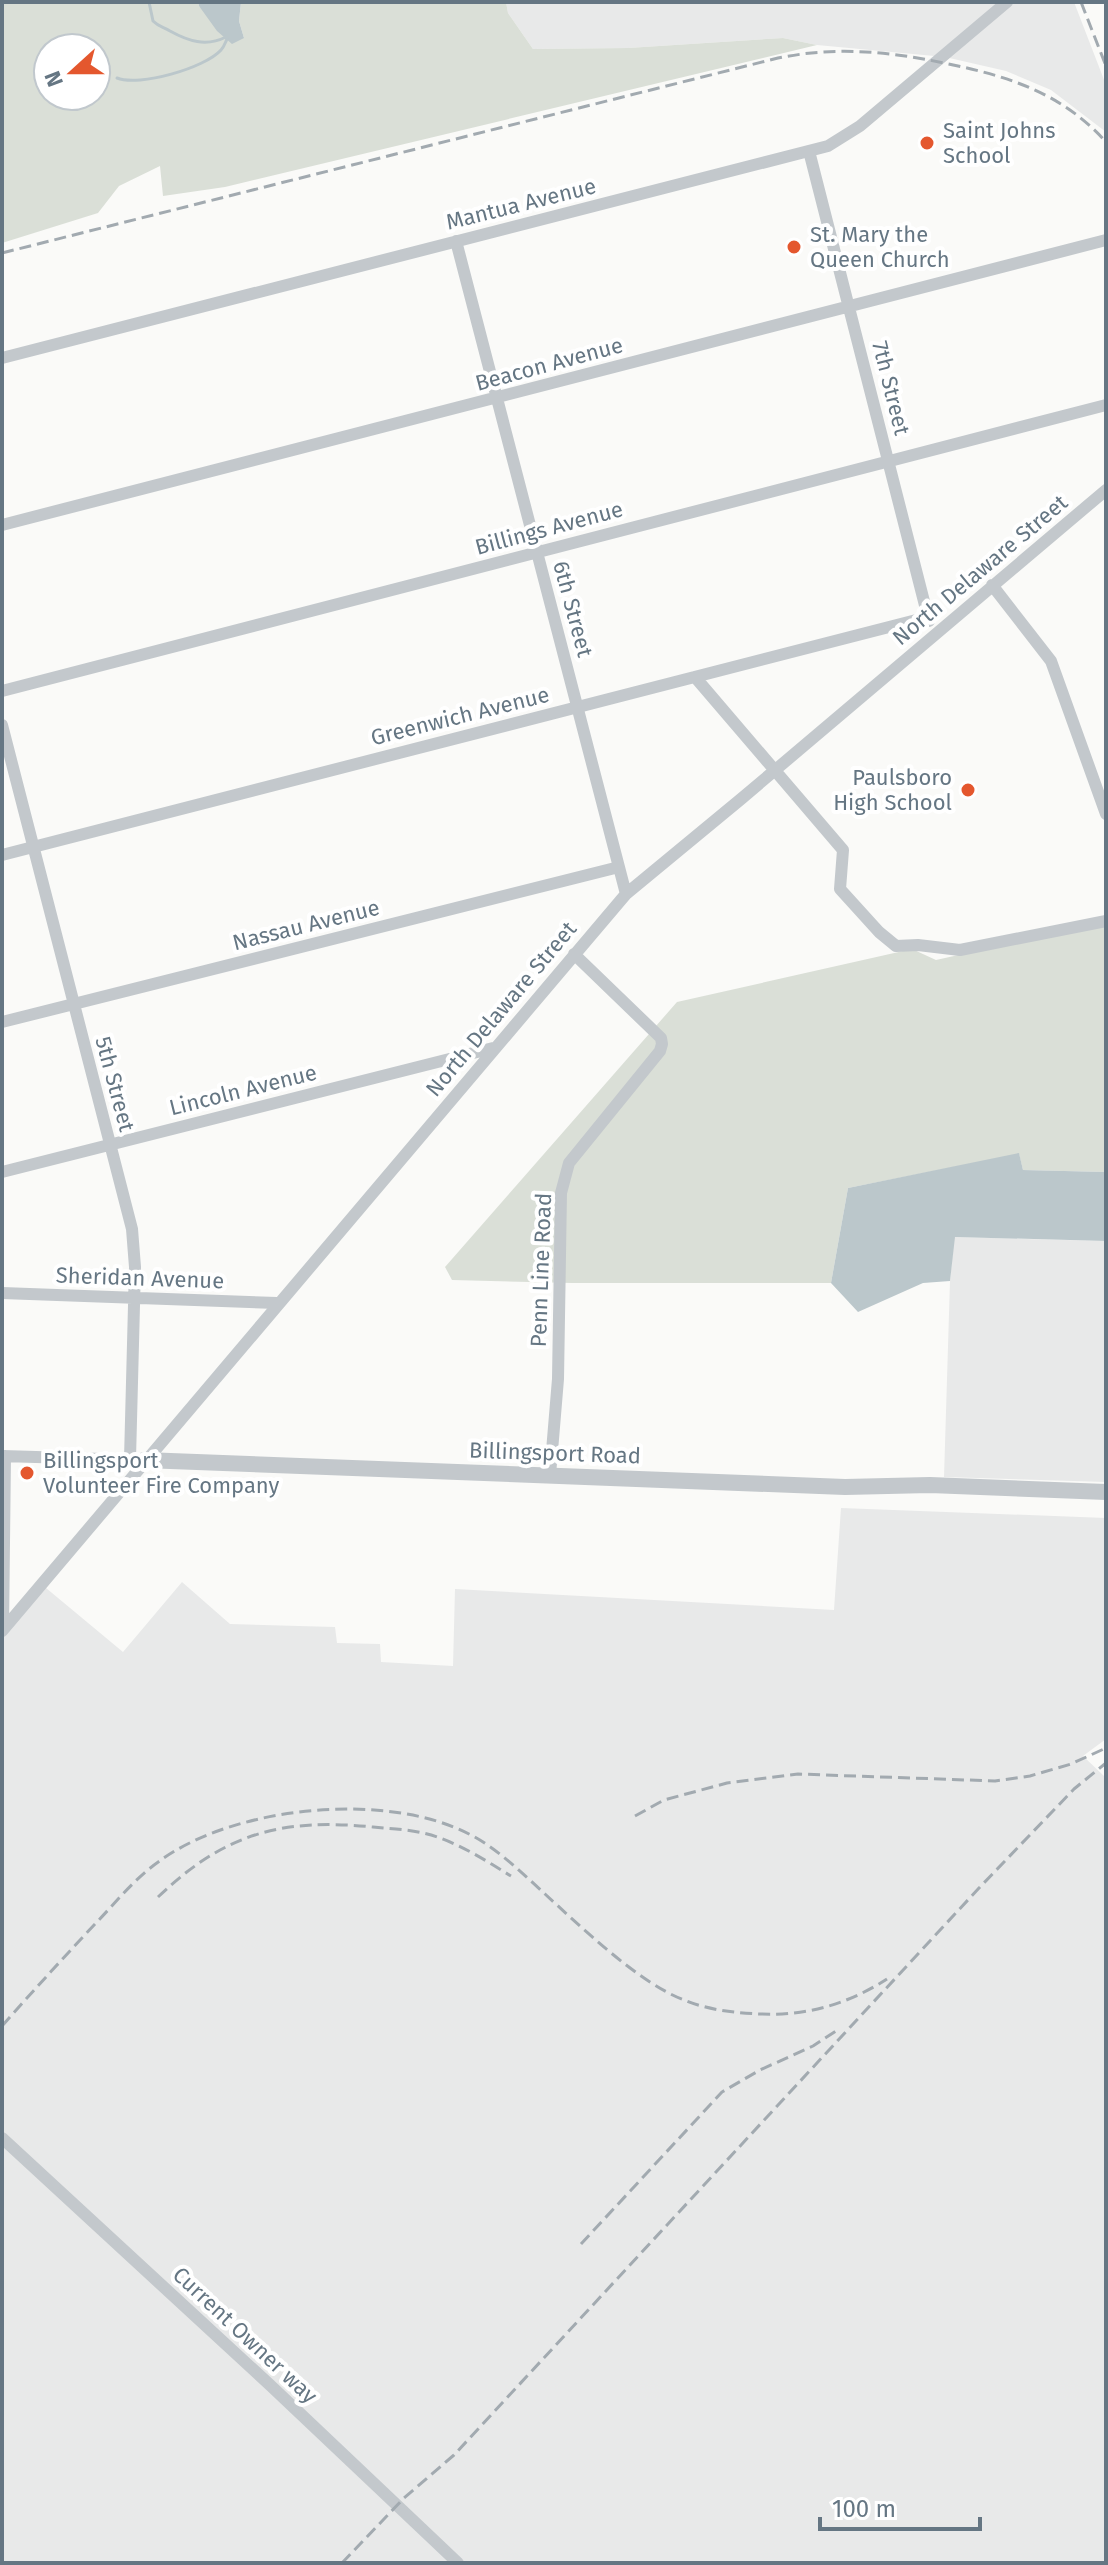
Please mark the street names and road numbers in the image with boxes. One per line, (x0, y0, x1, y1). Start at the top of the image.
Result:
street label: Mantua Avenue (443, 172, 599, 236)
street label: Beacon Avenue (472, 331, 626, 397)
street label: 7th Street (866, 338, 916, 438)
street label: North Delaware Street (887, 489, 1073, 651)
street label: Billings Avenue (472, 495, 626, 561)
street label: 6th Street (547, 558, 599, 660)
street label: Greenwich Avenue (368, 681, 552, 751)
street label: Nassau Avenue (230, 894, 382, 956)
street label: North Delaware Street (420, 916, 582, 1102)
street label: 5th Street (89, 1034, 141, 1135)
street label: Lincoln Avenue (166, 1059, 320, 1121)
street label: Penn Line Road (525, 1192, 557, 1348)
street label: Sheridan Avenue (55, 1262, 225, 1294)
street label: Billingsport Road (469, 1437, 641, 1469)
street label: Current Owner way (167, 2261, 323, 2409)

